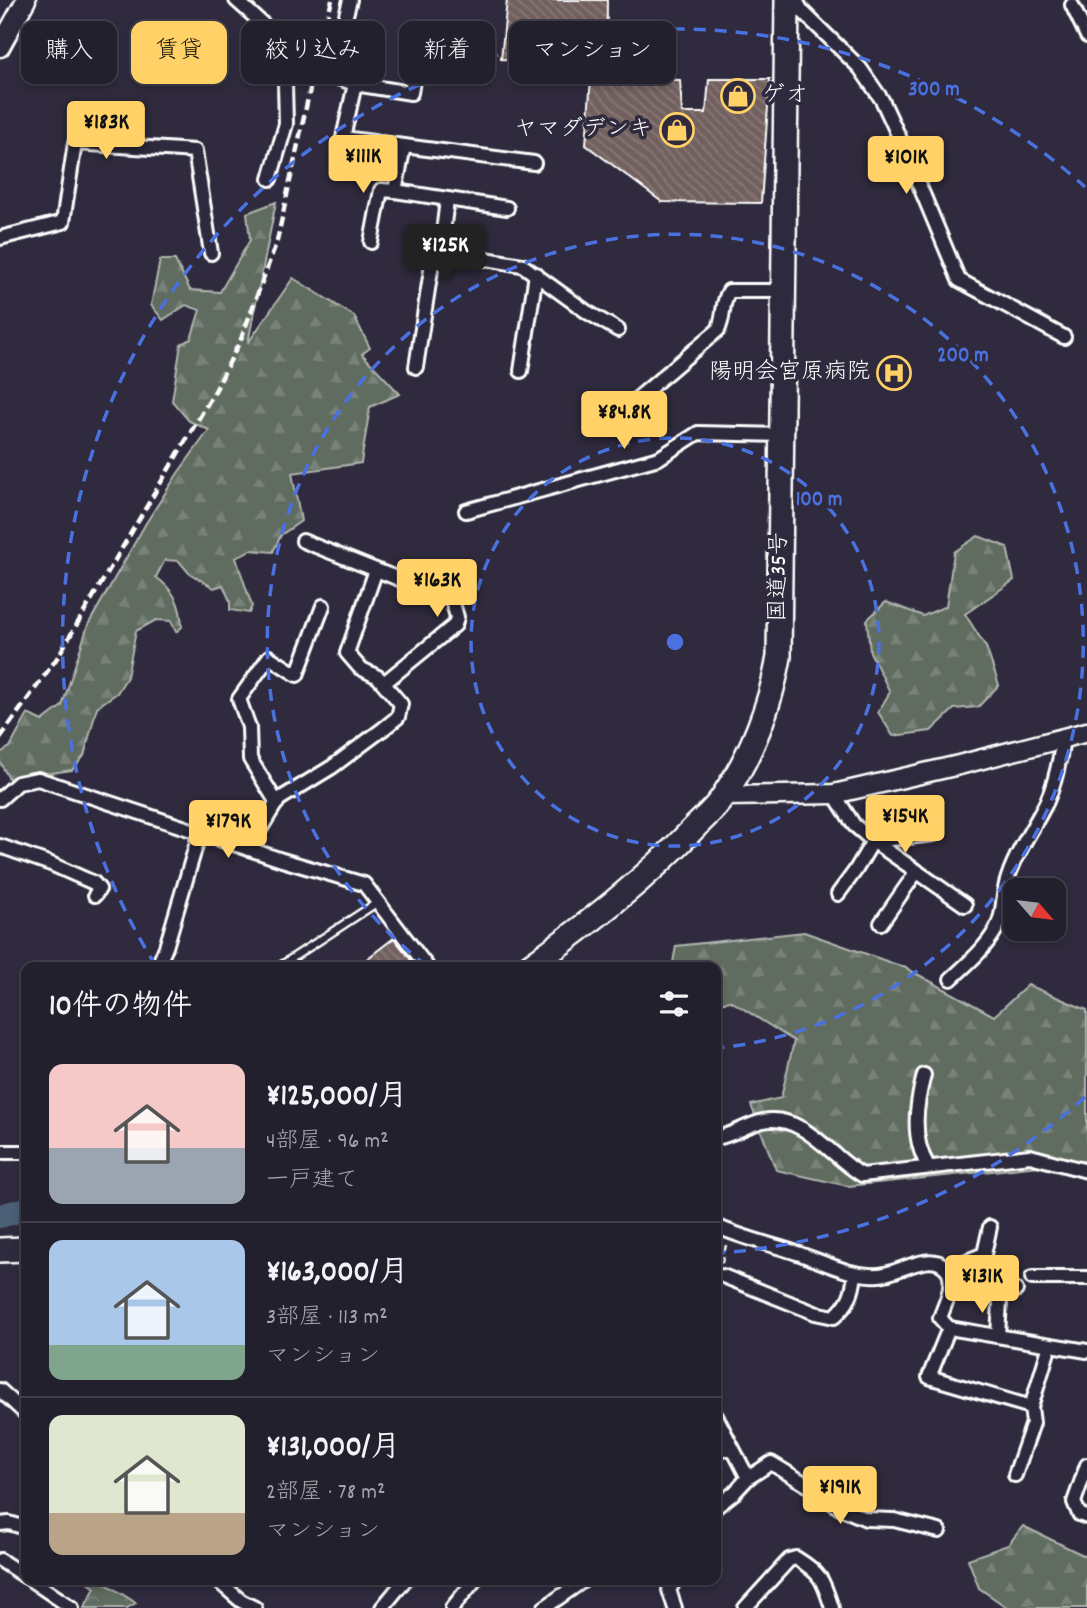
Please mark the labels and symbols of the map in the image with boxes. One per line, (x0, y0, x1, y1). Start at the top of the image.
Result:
text: 300 m (908, 76, 960, 106)
shop icon: ゲオ (719, 77, 757, 115)
place label: ゲオ (762, 80, 808, 113)
pin: ¥183K (57, 102, 155, 161)
shop icon: ヤマダデンキ (658, 111, 696, 149)
place label: ヤマダデンキ (514, 114, 652, 147)
pin: ¥111K (314, 136, 412, 195)
pin: ¥101K (857, 136, 955, 196)
pin: ¥125K (396, 224, 494, 284)
text: 200 m (937, 342, 989, 372)
hospital icon: 陽明会宮原病院 (875, 354, 913, 392)
place label: 陽明会宮原病院 (709, 357, 870, 390)
pin: ¥84.8K (567, 392, 681, 451)
text: 100 m (796, 486, 842, 516)
street label: 国道35号 (763, 532, 797, 622)
pin: ¥163K (388, 560, 486, 619)
centre of rings (663, 630, 687, 654)
pin: ¥154K (856, 796, 954, 855)
pin: ¥179K (179, 800, 277, 860)
north arrow (1003, 878, 1066, 942)
pin: ¥131K (933, 1256, 1031, 1315)
pin: ¥191K (791, 1466, 889, 1526)

